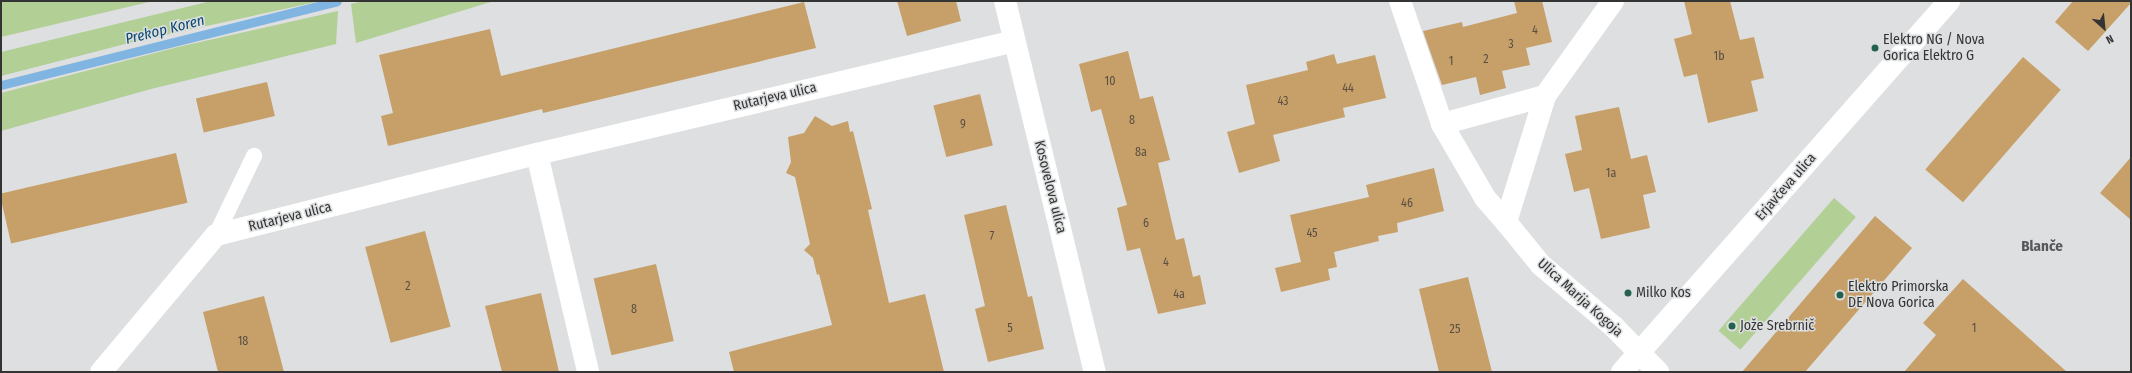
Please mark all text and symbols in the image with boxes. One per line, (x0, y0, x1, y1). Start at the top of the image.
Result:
north arrow (2084, 8, 2124, 48)
water label: Prekop Koren (123, 11, 207, 49)
house number: 4 (1532, 24, 1538, 38)
place label: Elektro NG / Nova Gorica Elektro G (1883, 32, 1985, 64)
text: N (2104, 32, 2116, 46)
house number: 3 (1508, 38, 1514, 52)
marker: Elektro NG / Nova Gorica Elektro G (1870, 43, 1880, 53)
house number: 1b (1713, 50, 1725, 64)
house number: 2 (1483, 53, 1489, 67)
house number: 1 (1449, 55, 1453, 69)
house number: 10 (1105, 75, 1115, 89)
street label: Rutarjeva ulica (732, 79, 818, 115)
house number: 44 (1342, 82, 1354, 96)
house number: 43 (1277, 95, 1289, 109)
house number: 8 (1129, 114, 1135, 128)
house number: 9 (960, 118, 966, 132)
street label: Kosovelova ulica (1030, 139, 1070, 235)
house number: 8a (1135, 146, 1147, 160)
street label: Erjavčeva ulica (1752, 150, 1820, 224)
house number: 1a (1606, 167, 1616, 181)
house number: 46 (1401, 197, 1413, 211)
street label: Rutarjeva ulica (247, 199, 333, 235)
house number: 6 (1143, 217, 1149, 231)
house number: 45 (1306, 227, 1318, 241)
house number: 7 (990, 230, 994, 244)
district label: Blanče (2021, 238, 2063, 256)
street label: Ulica Marija Kogoja (1534, 255, 1626, 341)
house number: 4 (1163, 256, 1169, 270)
place label: Elektro Primorska DE Nova Gorica (1848, 279, 1949, 312)
house number: 2 (405, 280, 411, 294)
place label: Milko Kos (1636, 285, 1691, 301)
house number: 4a (1173, 288, 1185, 302)
marker: Milko Kos (1623, 288, 1633, 298)
marker: Elektro Primorska DE Nova Gorica (1835, 290, 1845, 300)
house number: 8 (631, 303, 637, 317)
place label: Jože Srebrnič (1740, 318, 1814, 334)
marker: Jože Srebrnič (1727, 321, 1737, 331)
house number: 5 (1007, 322, 1013, 336)
house number: 1 (1972, 322, 1976, 336)
house number: 25 (1450, 323, 1460, 337)
house number: 18 (238, 335, 248, 349)

